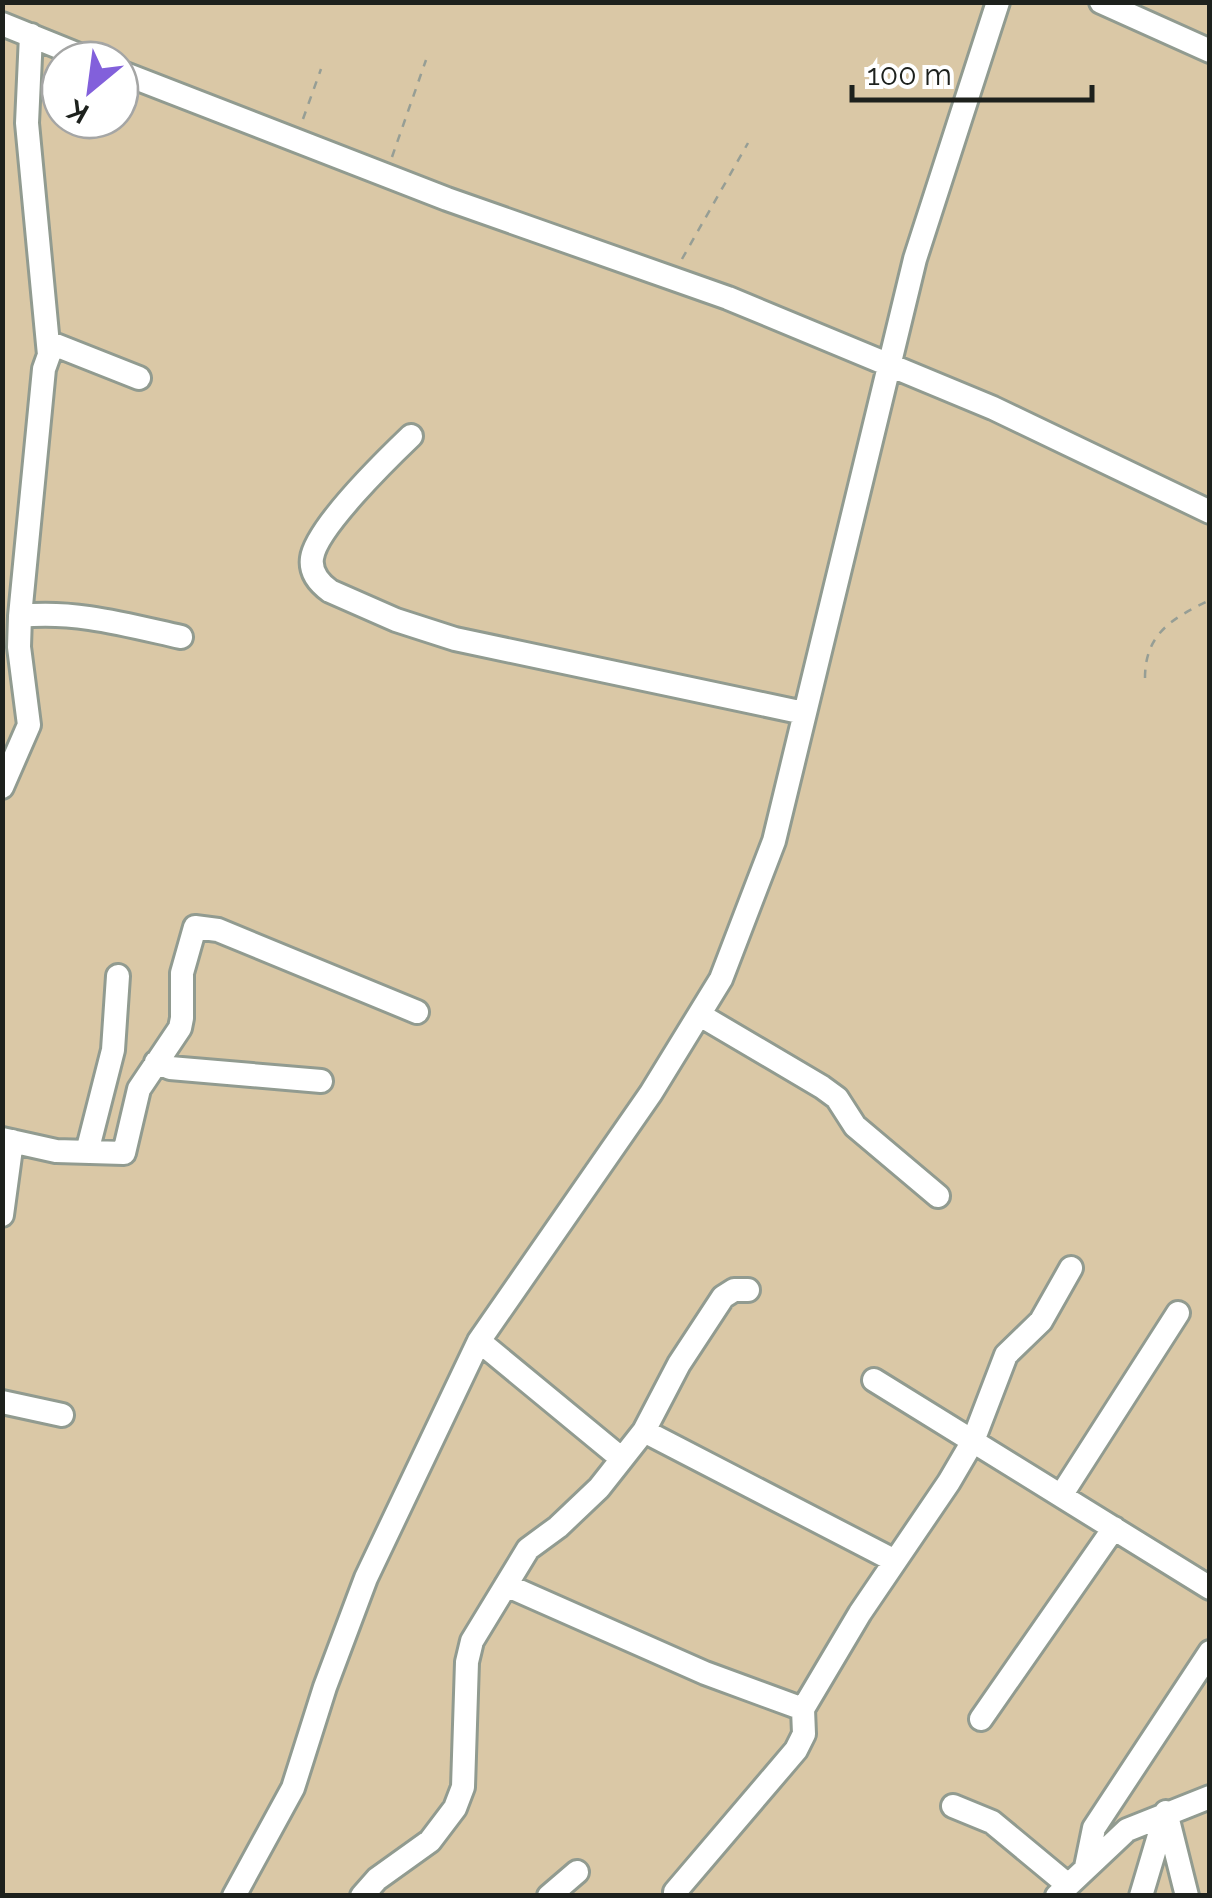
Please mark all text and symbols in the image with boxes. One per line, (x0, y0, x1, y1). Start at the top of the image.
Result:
north arrow (40, 40, 140, 140)
scale bar (852, 40, 1092, 102)
text: 100 m (867, 57, 952, 92)
text: K (61, 92, 94, 130)

